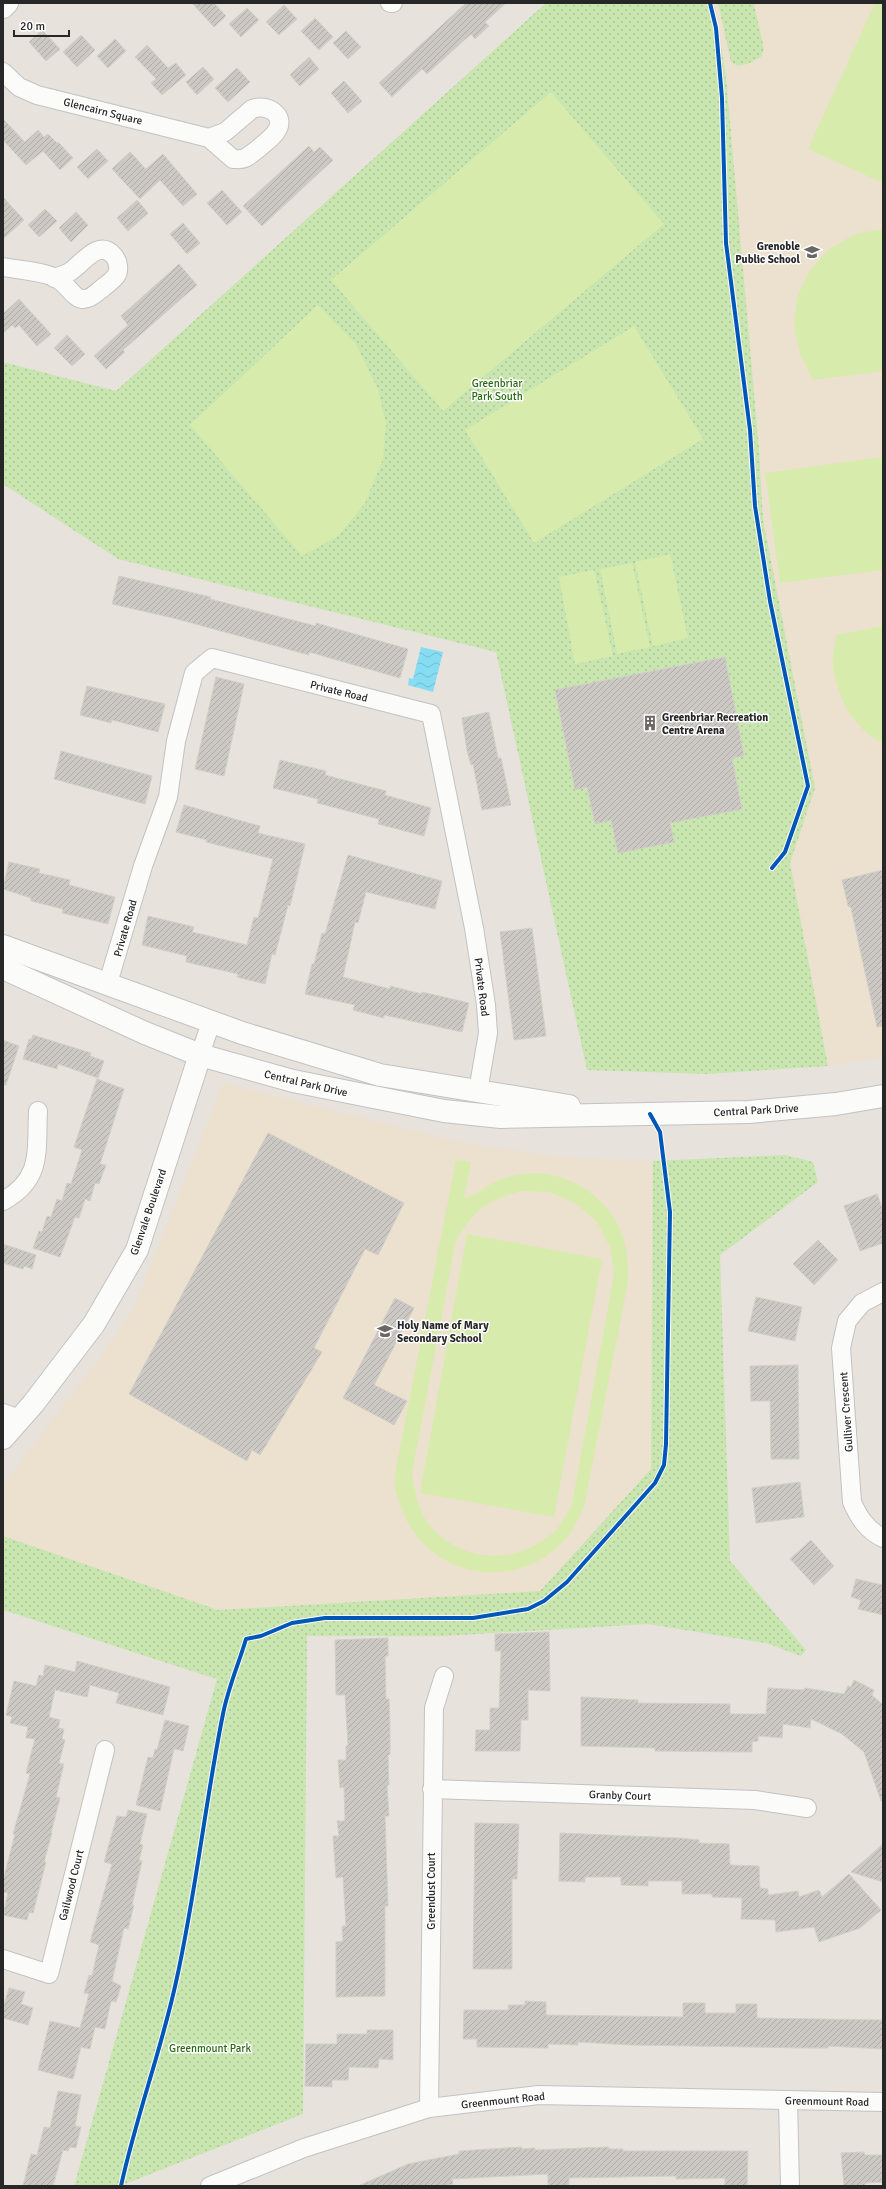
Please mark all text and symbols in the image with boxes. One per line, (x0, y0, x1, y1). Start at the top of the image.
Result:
scale bar (14, 12, 69, 38)
text: 20 m (20, 19, 45, 34)
street label: Glencairn Square (62, 95, 144, 128)
place label: Grenoble Public School (735, 240, 801, 266)
school or university icon: Grenoble Public School (803, 243, 821, 261)
park label: Greenbriar Park South (471, 377, 523, 403)
street label: Private Road (309, 678, 369, 705)
place label: Greenbriar Recreation Centre Arena (662, 711, 768, 737)
building icon: Greenbriar Recreation Centre Arena (641, 714, 659, 732)
street label: Private Road (111, 898, 140, 958)
street label: Private Road (471, 957, 492, 1017)
street label: Central Park Drive (263, 1068, 349, 1099)
street label: Central Park Drive (713, 1102, 799, 1119)
street label: Glenvale Boulevard (128, 1167, 169, 1257)
place label: Holy Name of Mary Secondary School (397, 1319, 489, 1345)
school or university icon: Holy Name of Mary Secondary School (376, 1322, 394, 1340)
street label: Gulliver Crescent (837, 1371, 856, 1453)
street label: Granby Court (589, 1788, 652, 1803)
street label: Gailwood Court (56, 1848, 87, 1922)
street label: Greendust Court (425, 1852, 438, 1930)
park label: Greenmount Park (169, 2042, 251, 2055)
street label: Greenmount Road (460, 2090, 546, 2111)
street label: Greenmount Road (785, 2094, 869, 2109)

